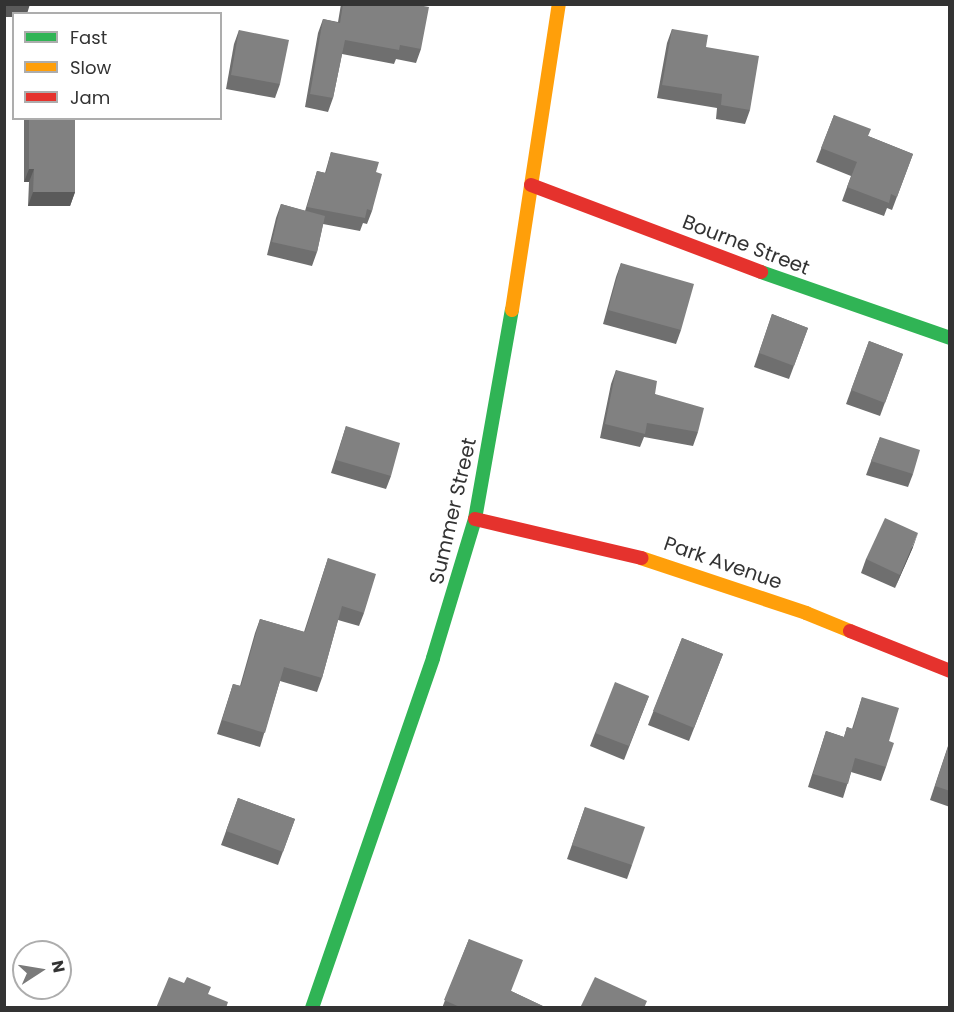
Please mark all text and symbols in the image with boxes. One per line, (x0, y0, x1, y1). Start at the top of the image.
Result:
legend (12, 12, 222, 120)
text: Fast (70, 25, 107, 50)
text: Slow (70, 55, 111, 80)
text: Jam (70, 85, 110, 110)
street label: Bourne Street (679, 210, 813, 280)
street label: Summer Street (424, 435, 482, 587)
street label: Park Avenue (661, 532, 785, 594)
north arrow (12, 940, 72, 1000)
text: N (46, 958, 71, 975)

